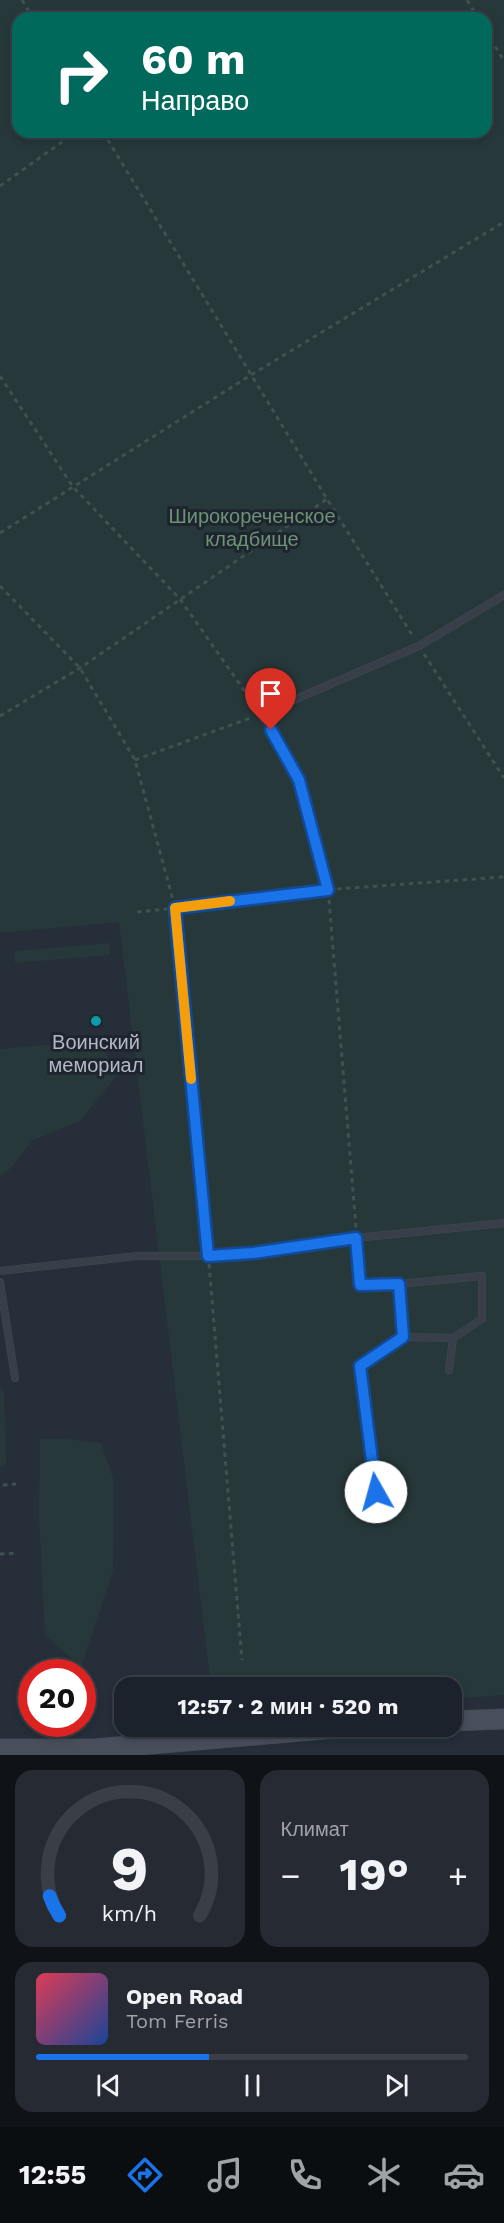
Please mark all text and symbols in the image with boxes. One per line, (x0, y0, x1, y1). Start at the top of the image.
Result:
text: 60 m (141, 35, 245, 84)
icon: right (42, 36, 120, 114)
text: Направо (141, 85, 249, 117)
park label: Широкореченское кладбище (168, 504, 336, 551)
pin (245, 668, 296, 730)
icon: arrive (254, 677, 287, 710)
marker: Воинский мемориал (89, 1014, 103, 1028)
place label: Воинский мемориал (49, 1030, 143, 1077)
position arrow (344, 1460, 408, 1524)
speed limit sign: 20 (18, 1659, 96, 1737)
text: 12:57 · 2 мин · 520 m (177, 1694, 399, 1719)
text: Климат (281, 1817, 349, 1841)
text: 9 (111, 1832, 149, 1905)
text: 19° (340, 1848, 409, 1901)
text: − (281, 1856, 300, 1895)
text: + (448, 1856, 468, 1895)
text: km/h (102, 1901, 157, 1926)
text: Open Road (126, 1984, 243, 2009)
text: Tom Ferris (126, 2009, 229, 2033)
icon: previous (92, 2069, 125, 2102)
icon: pause (236, 2069, 269, 2102)
icon: next (380, 2069, 413, 2102)
icon: directions (124, 2154, 166, 2196)
icon: music (204, 2154, 246, 2196)
icon: phone (284, 2154, 326, 2196)
icon: climate (363, 2154, 405, 2196)
icon: car (443, 2154, 485, 2196)
text: 12:55 (19, 2159, 86, 2191)

